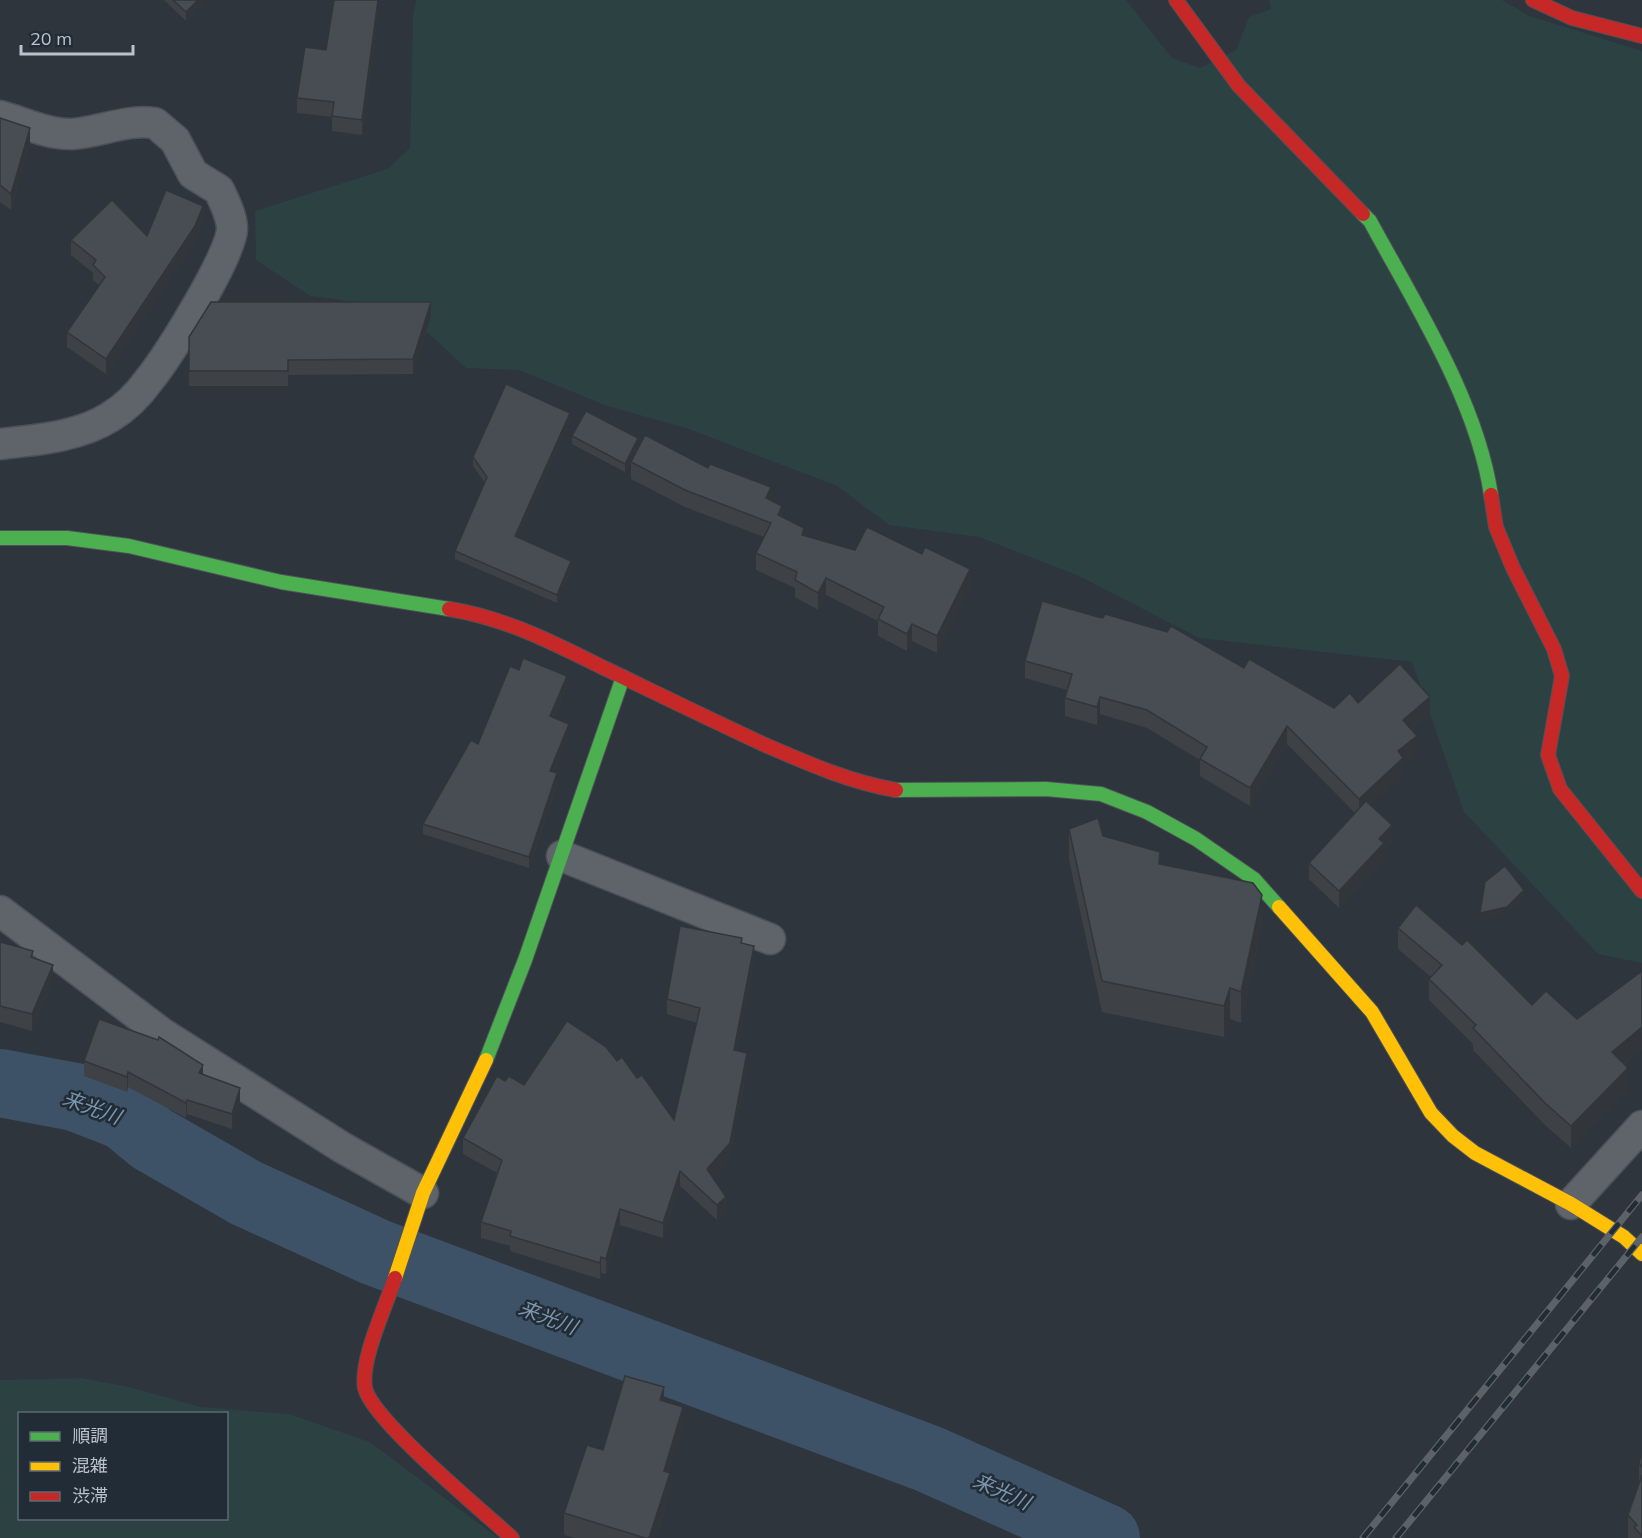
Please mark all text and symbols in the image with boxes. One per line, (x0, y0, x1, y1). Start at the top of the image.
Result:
scale bar (21, 18, 134, 56)
text: 20 m (30, 27, 72, 50)
water label: 来光川 (60, 1085, 126, 1130)
water label: 来光川 (516, 1295, 582, 1340)
legend (18, 1412, 228, 1520)
text: 順調 (72, 1424, 108, 1447)
text: 混雑 (72, 1454, 108, 1477)
water label: 来光川 (970, 1467, 1036, 1515)
text: 渋滞 (72, 1484, 108, 1507)

